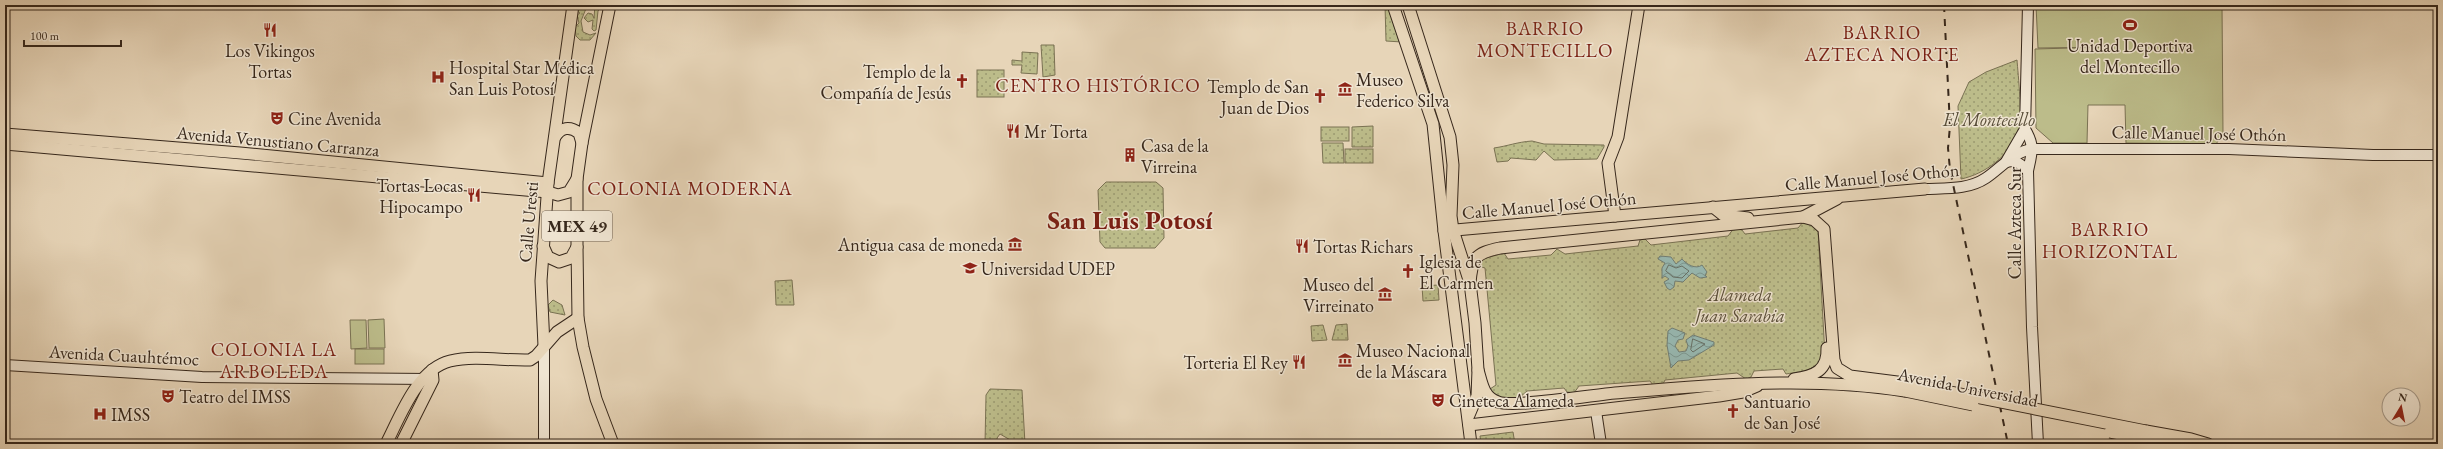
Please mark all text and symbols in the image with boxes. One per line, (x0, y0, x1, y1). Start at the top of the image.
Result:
district label: BARRIO MONTECILLO (1477, 16, 1613, 63)
sports icon: Unidad Deportiva del Montecillo (2122, 17, 2138, 33)
district label: BARRIO AZTECA NORTE (1803, 20, 1960, 67)
scale bar (24, 22, 121, 48)
restaurant icon: Los Vikingos Tortas (262, 22, 278, 38)
text: 100 m (30, 28, 60, 44)
place label: Unidad Deportiva del Montecillo (2067, 34, 2194, 78)
place label: Los Vikingos Tortas (225, 39, 315, 83)
place label: Hospital Star Médica San Luis Potosí (449, 56, 595, 100)
place label: Templo de la Compañía de Jesús (820, 60, 952, 104)
place label: Museo Federico Silva (1356, 68, 1450, 112)
hospital icon: Hospital Star Médica San Luis Potosí (430, 69, 446, 85)
church icon: Templo de la Compañía de Jesús (954, 73, 970, 89)
district label: CENTRO HISTÓRICO (995, 73, 1201, 98)
place label: Templo de San Juan de Dios (1207, 75, 1309, 119)
museum icon: Museo Federico Silva (1337, 81, 1353, 97)
church icon: Templo de San Juan de Dios (1312, 88, 1328, 104)
place label: Cine Avenida (288, 107, 382, 130)
park label: El Montecillo (1942, 108, 2035, 131)
theatre icon: Cine Avenida (269, 110, 285, 126)
place label: Mr Torta (1024, 120, 1089, 143)
street label: Calle Manuel José Othón (2111, 120, 2287, 146)
street label: Avenida Venustiano Carranza (175, 121, 381, 161)
restaurant icon: Mr Torta (1005, 123, 1021, 139)
place label: Casa de la Virreina (1141, 134, 1210, 178)
building icon: Casa de la Virreina (1122, 147, 1138, 163)
street label: Calle Manuel José Othón (1784, 158, 1961, 196)
street label: Calle Azteca Sur (2003, 167, 2026, 279)
place label: Tortas Locas Hipocampo (376, 174, 463, 218)
district label: COLONIA MODERNA (587, 176, 793, 201)
street label: Calle Uresti (513, 180, 543, 264)
street label: Calle Manuel José Othón (1461, 186, 1638, 224)
restaurant icon: Tortas Locas Hipocampo (466, 187, 482, 203)
district label: San Luis Potosí (1047, 203, 1213, 237)
road number: MEX 49 (542, 211, 612, 241)
district label: BARRIO HORIZONTAL (2042, 217, 2178, 264)
place label: Antigua casa de moneda (837, 233, 1005, 256)
place label: Tortas Richars (1313, 235, 1413, 258)
museum icon: Antigua casa de moneda (1007, 236, 1023, 252)
restaurant icon: Tortas Richars (1294, 238, 1310, 254)
place label: Iglesia de El Carmen (1419, 250, 1494, 294)
place label: Universidad UDEP (981, 257, 1115, 280)
school or university icon: Universidad UDEP (962, 260, 978, 276)
church icon: Iglesia de El Carmen (1400, 263, 1416, 279)
place label: Museo del Virreinato (1303, 273, 1374, 317)
park label: Alameda Juan Sarabia (1691, 283, 1785, 327)
museum icon: Museo del Virreinato (1377, 286, 1393, 302)
district label: COLONIA LA ARBOLEDA (211, 337, 337, 384)
place label: Museo Nacional de la Máscara (1356, 339, 1470, 383)
street label: Avenida Cuauhtémoc (47, 340, 200, 370)
place label: Torteria El Rey (1183, 351, 1288, 374)
museum icon: Museo Nacional de la Máscara (1337, 352, 1353, 368)
restaurant icon: Torteria El Rey (1291, 354, 1307, 370)
street label: Avenida Universidad (1895, 362, 2041, 412)
place label: Teatro del IMSS (179, 385, 291, 408)
north arrow (2381, 387, 2421, 427)
theatre icon: Teatro del IMSS (160, 388, 176, 404)
place label: Cineteca Alameda (1449, 389, 1575, 412)
text: N (2397, 389, 2408, 405)
place label: Santuario de San José (1744, 390, 1820, 434)
theatre icon: Cineteca Alameda (1430, 392, 1446, 408)
place label: IMSS (111, 403, 150, 426)
church icon: Santuario de San José (1725, 403, 1741, 419)
hospital icon: IMSS (92, 406, 108, 422)

